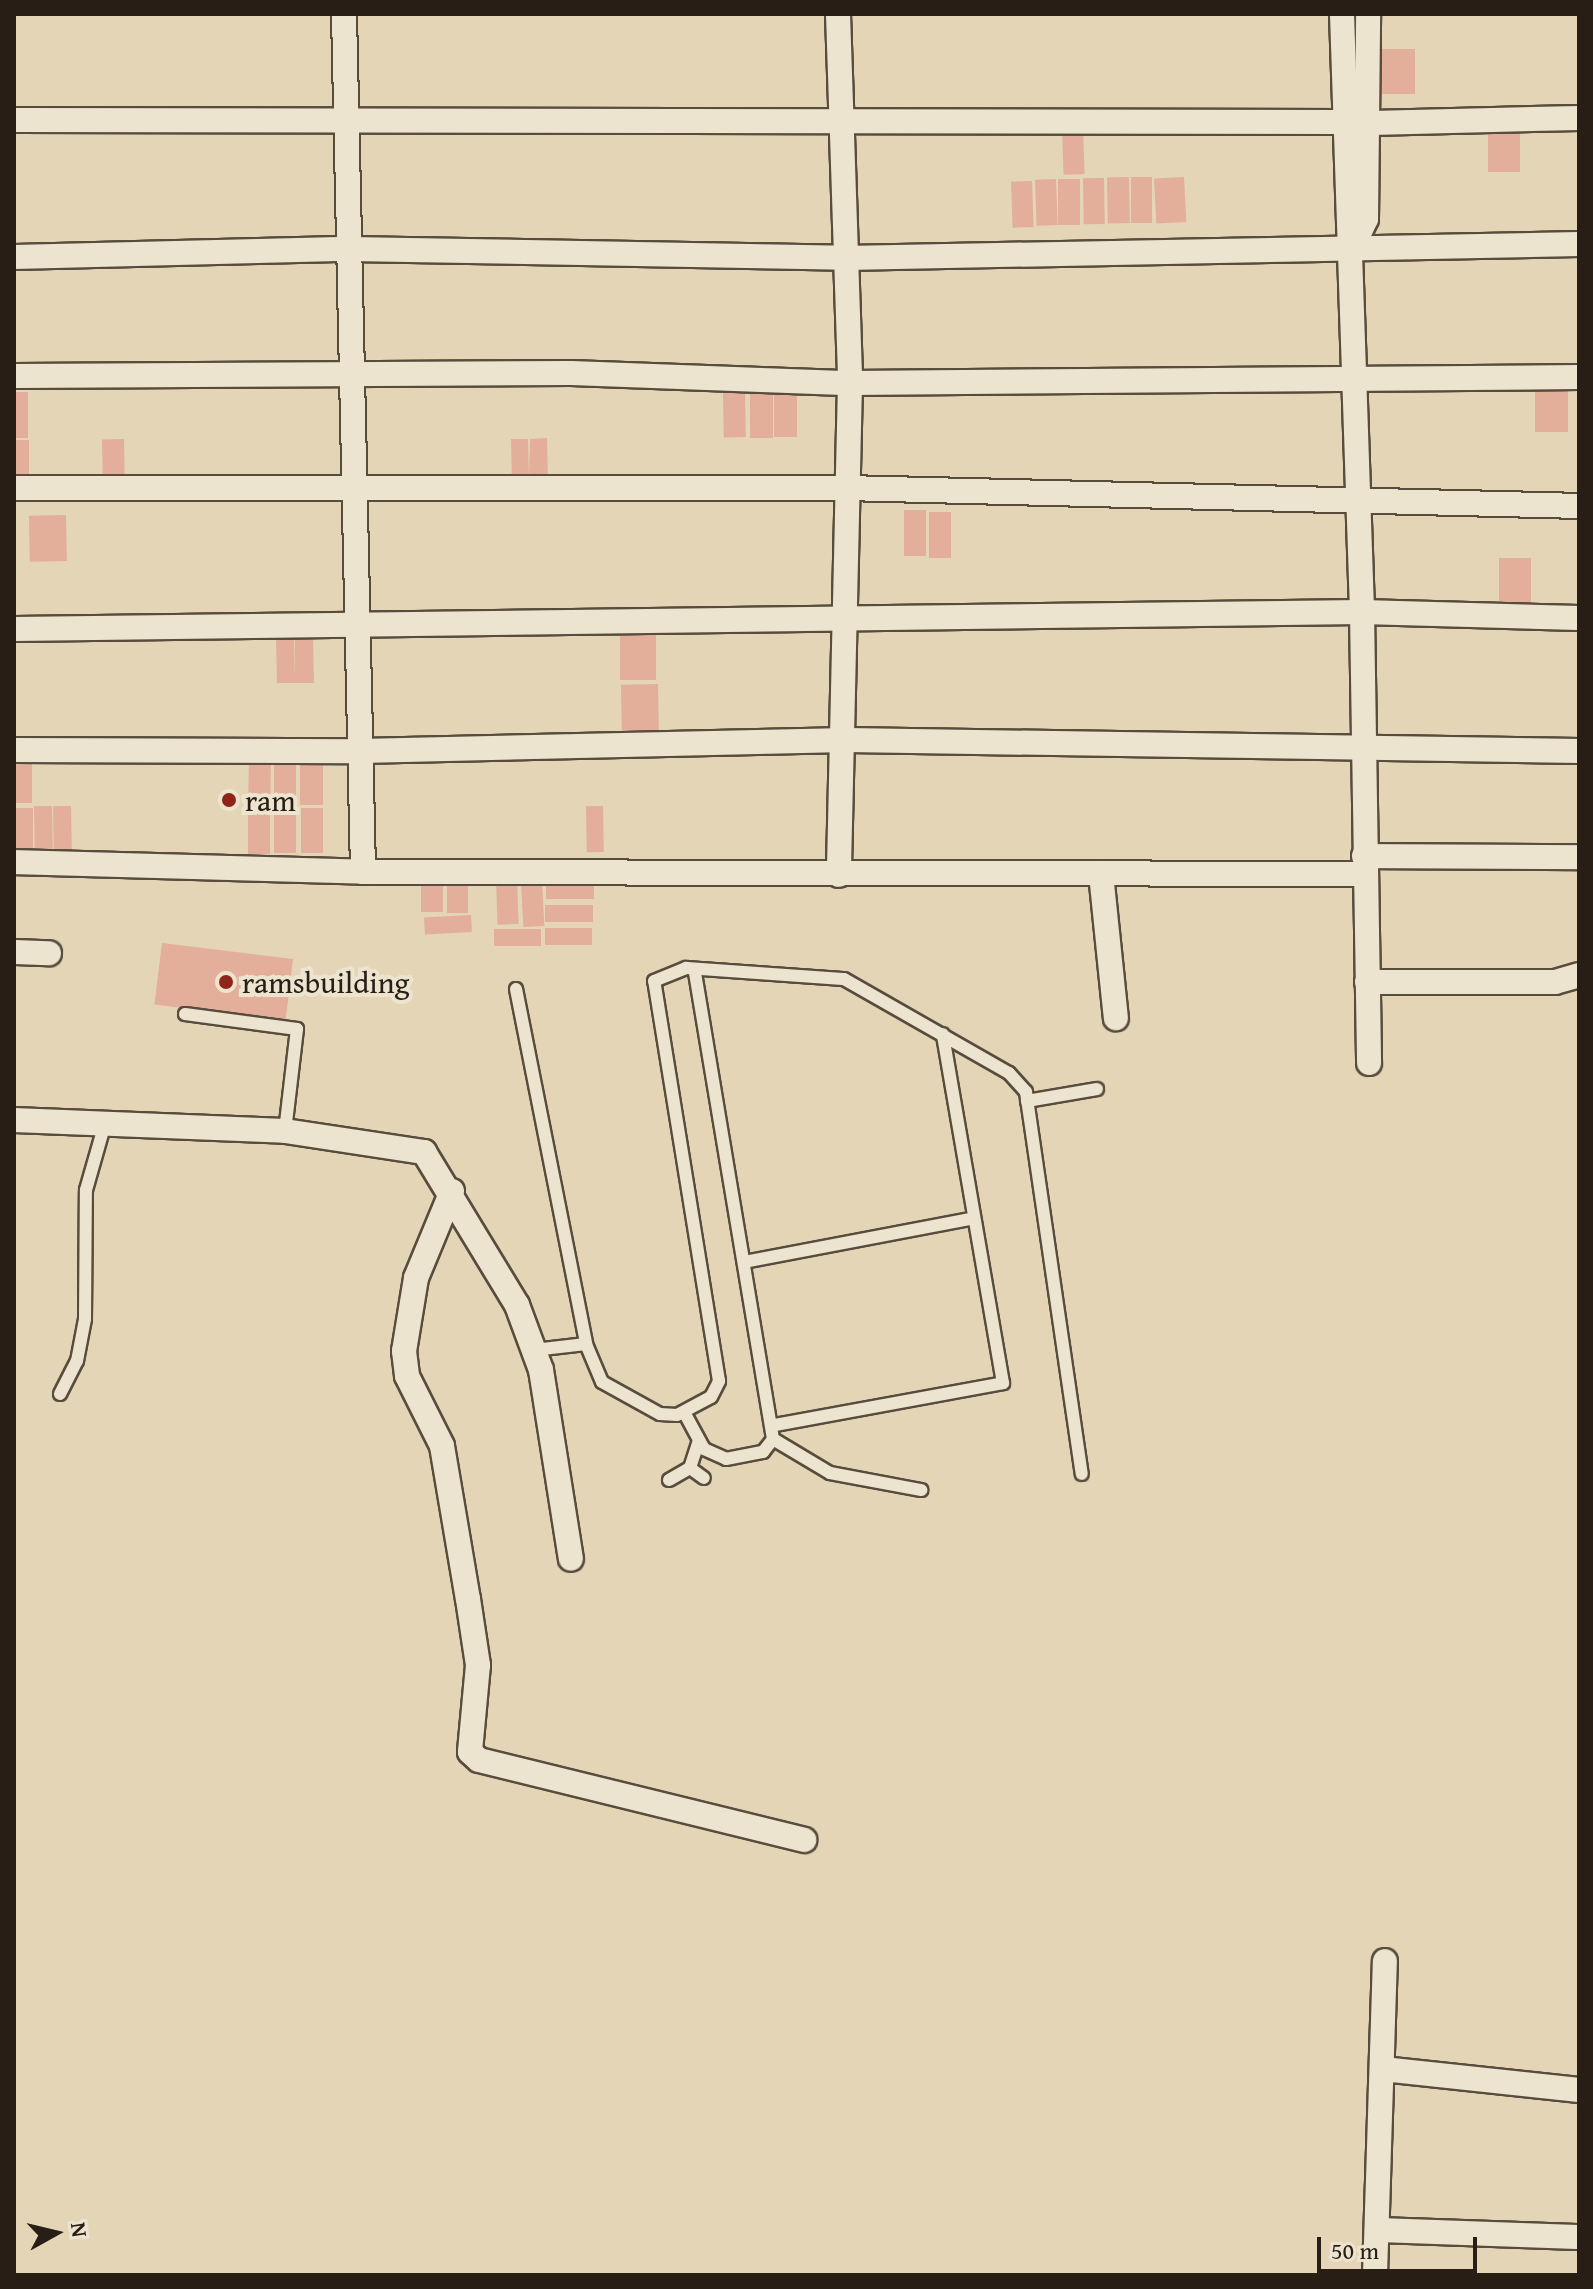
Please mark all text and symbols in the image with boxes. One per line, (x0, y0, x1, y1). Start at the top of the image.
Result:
place label: ram (245, 782, 296, 818)
marker: ram (220, 791, 238, 809)
place label: ramsbuilding (242, 964, 409, 1000)
marker: ramsbuilding (217, 973, 235, 991)
north arrow (16, 2193, 96, 2273)
text: N (63, 2220, 97, 2239)
scale bar (1321, 2221, 1481, 2271)
text: 50 m (1331, 2233, 1379, 2268)

